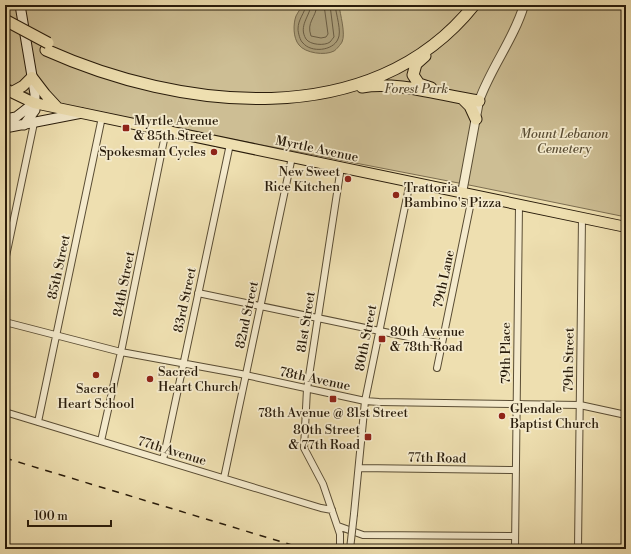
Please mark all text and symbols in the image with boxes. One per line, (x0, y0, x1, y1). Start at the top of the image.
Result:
park label: Forest Park (384, 81, 448, 97)
place label: Myrtle Avenue & 85th Street (134, 113, 219, 144)
marker: Myrtle Avenue & 85th Street (121, 123, 131, 133)
park label: Mount Lebanon Cemetery (520, 126, 609, 157)
street label: Myrtle Avenue (274, 132, 360, 166)
place label: Spokesman Cycles (99, 144, 206, 160)
marker: Spokesman Cycles (209, 147, 219, 157)
place label: New Sweet Rice Kitchen (264, 164, 340, 195)
marker: New Sweet Rice Kitchen (343, 174, 353, 184)
place label: Trattoria Bambino's Pizza (403, 180, 502, 211)
marker: Trattoria Bambino's Pizza (391, 190, 401, 200)
street label: 85th Street (44, 233, 74, 301)
street label: 79th Lane (430, 248, 458, 309)
street label: 84th Street (110, 249, 138, 318)
street label: 83rd Street (170, 266, 200, 334)
street label: 82nd Street (232, 279, 262, 350)
street label: 81st Street (293, 290, 319, 354)
street label: 80th Street (352, 303, 380, 372)
street label: 79th Place (498, 322, 514, 384)
place label: 80th Avenue & 78th Road (390, 324, 465, 355)
street label: 79th Street (560, 327, 578, 392)
marker: 80th Avenue & 78th Road (377, 334, 387, 344)
place label: Sacred Heart Church (158, 364, 239, 395)
street label: 78th Avenue (278, 364, 352, 394)
marker: Sacred Heart School (91, 370, 101, 380)
marker: Sacred Heart Church (145, 374, 155, 384)
place label: Sacred Heart School (58, 381, 135, 412)
marker: 78th Avenue @ 81st Street (328, 394, 338, 404)
place label: Glendale Baptist Church (509, 401, 599, 432)
place label: 78th Avenue @ 81st Street (258, 405, 408, 421)
marker: Glendale Baptist Church (497, 411, 507, 421)
place label: 80th Street & 77th Road (288, 422, 361, 453)
marker: 80th Street & 77th Road (363, 432, 373, 442)
street label: 77th Avenue (136, 433, 209, 469)
street label: 77th Road (408, 449, 467, 467)
scale bar (28, 502, 111, 528)
text: 100 m (34, 509, 68, 524)

